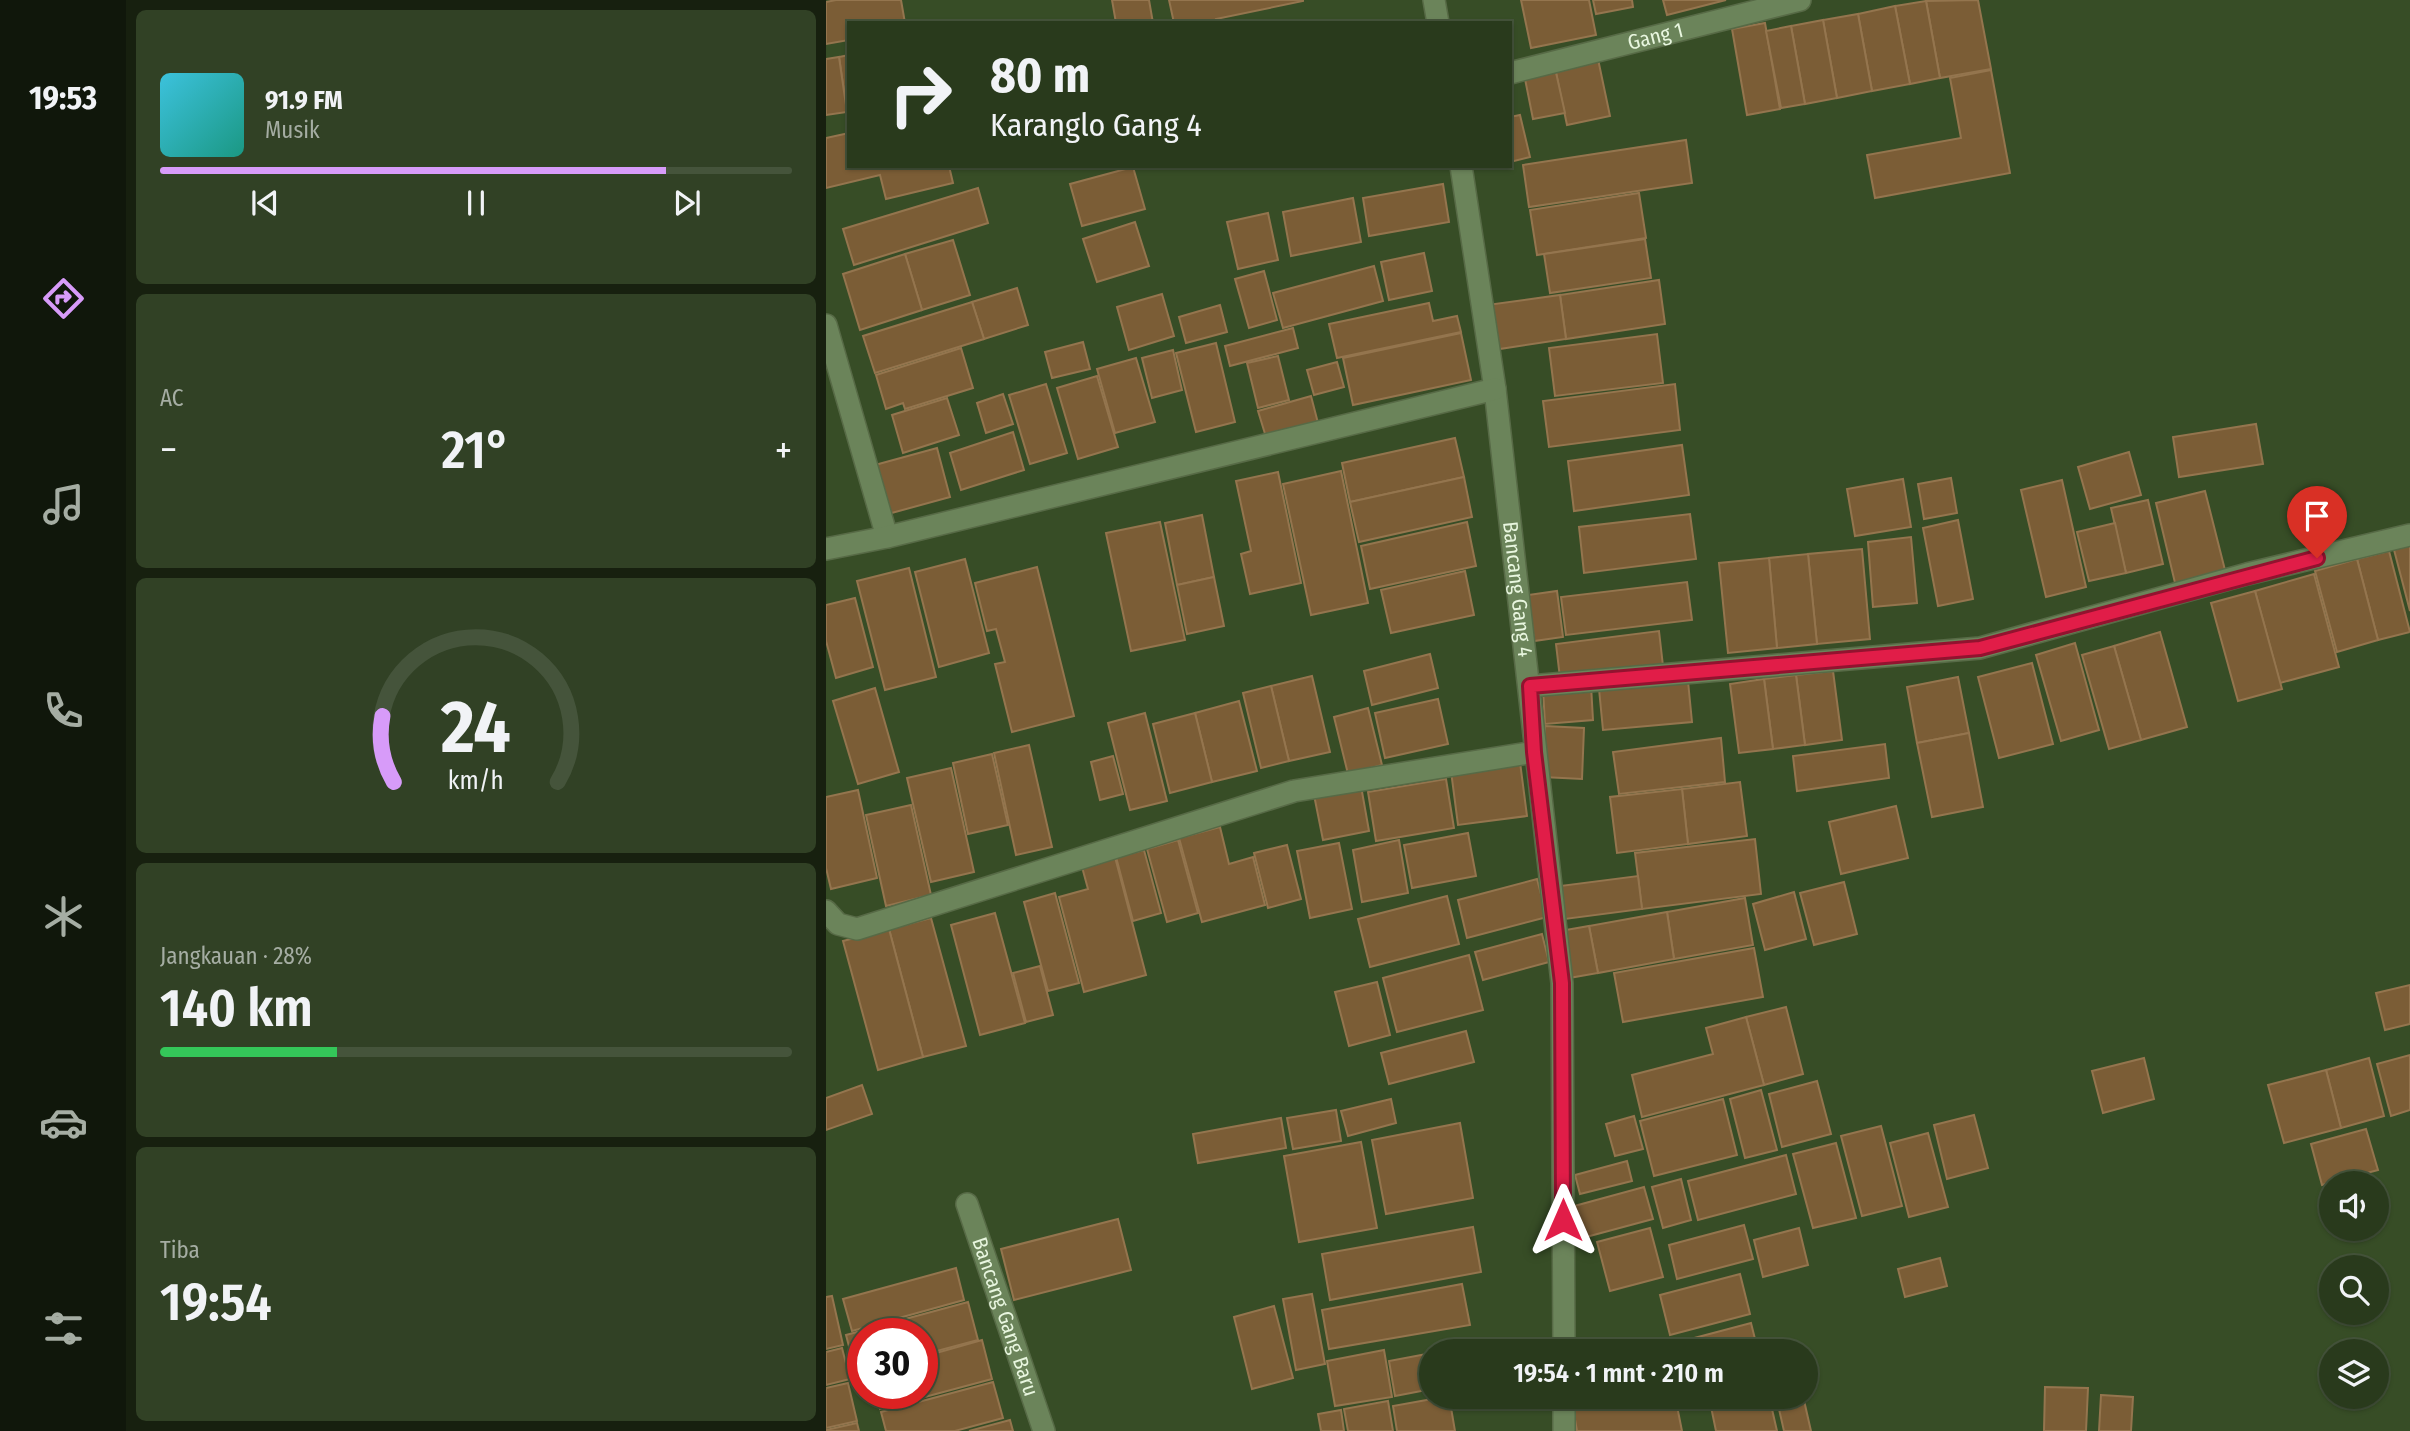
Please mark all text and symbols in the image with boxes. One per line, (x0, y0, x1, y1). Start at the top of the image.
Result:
street label: Gang 1 (1625, 17, 1686, 56)
text: 80 m (990, 46, 1090, 105)
icon: right (875, 49, 966, 140)
text: 19:53 (29, 79, 97, 117)
text: 91.9 FM (265, 85, 343, 116)
text: Karanglo Gang 4 (990, 106, 1202, 144)
text: Musik (265, 116, 320, 144)
icon: previous (246, 184, 284, 222)
icon: pause (457, 184, 495, 222)
icon: next (668, 184, 706, 222)
icon: directions (39, 274, 88, 323)
text: AC (160, 384, 184, 412)
text: 21° (441, 419, 510, 482)
text: − (160, 427, 177, 473)
text: + (775, 427, 792, 473)
icon: music (39, 480, 88, 529)
pin (2287, 486, 2347, 558)
icon: arrive (2298, 497, 2336, 535)
street label: Bancang Gang 4 (1497, 520, 1538, 658)
text: 24 (440, 684, 511, 771)
icon: phone (39, 686, 88, 735)
text: km/h (448, 765, 504, 795)
icon: climate (39, 892, 88, 941)
text: Jangkauan · 28% (160, 942, 312, 970)
text: 140 km (160, 977, 313, 1040)
icon: car (39, 1098, 88, 1147)
map controls (2319, 1171, 2389, 1409)
button: sound (2319, 1171, 2389, 1241)
position arrow (1526, 1183, 1600, 1257)
street label: Bancang Gang Baru (966, 1234, 1044, 1400)
text: Tiba (160, 1236, 200, 1264)
button: search (2319, 1255, 2389, 1325)
text: 19:54 (160, 1271, 272, 1334)
icon: filters (39, 1304, 88, 1353)
speed limit sign: 30 (847, 1318, 938, 1409)
button: layers (2319, 1339, 2389, 1409)
text: 19:54 · 1 mnt · 210 m (1513, 1358, 1724, 1389)

